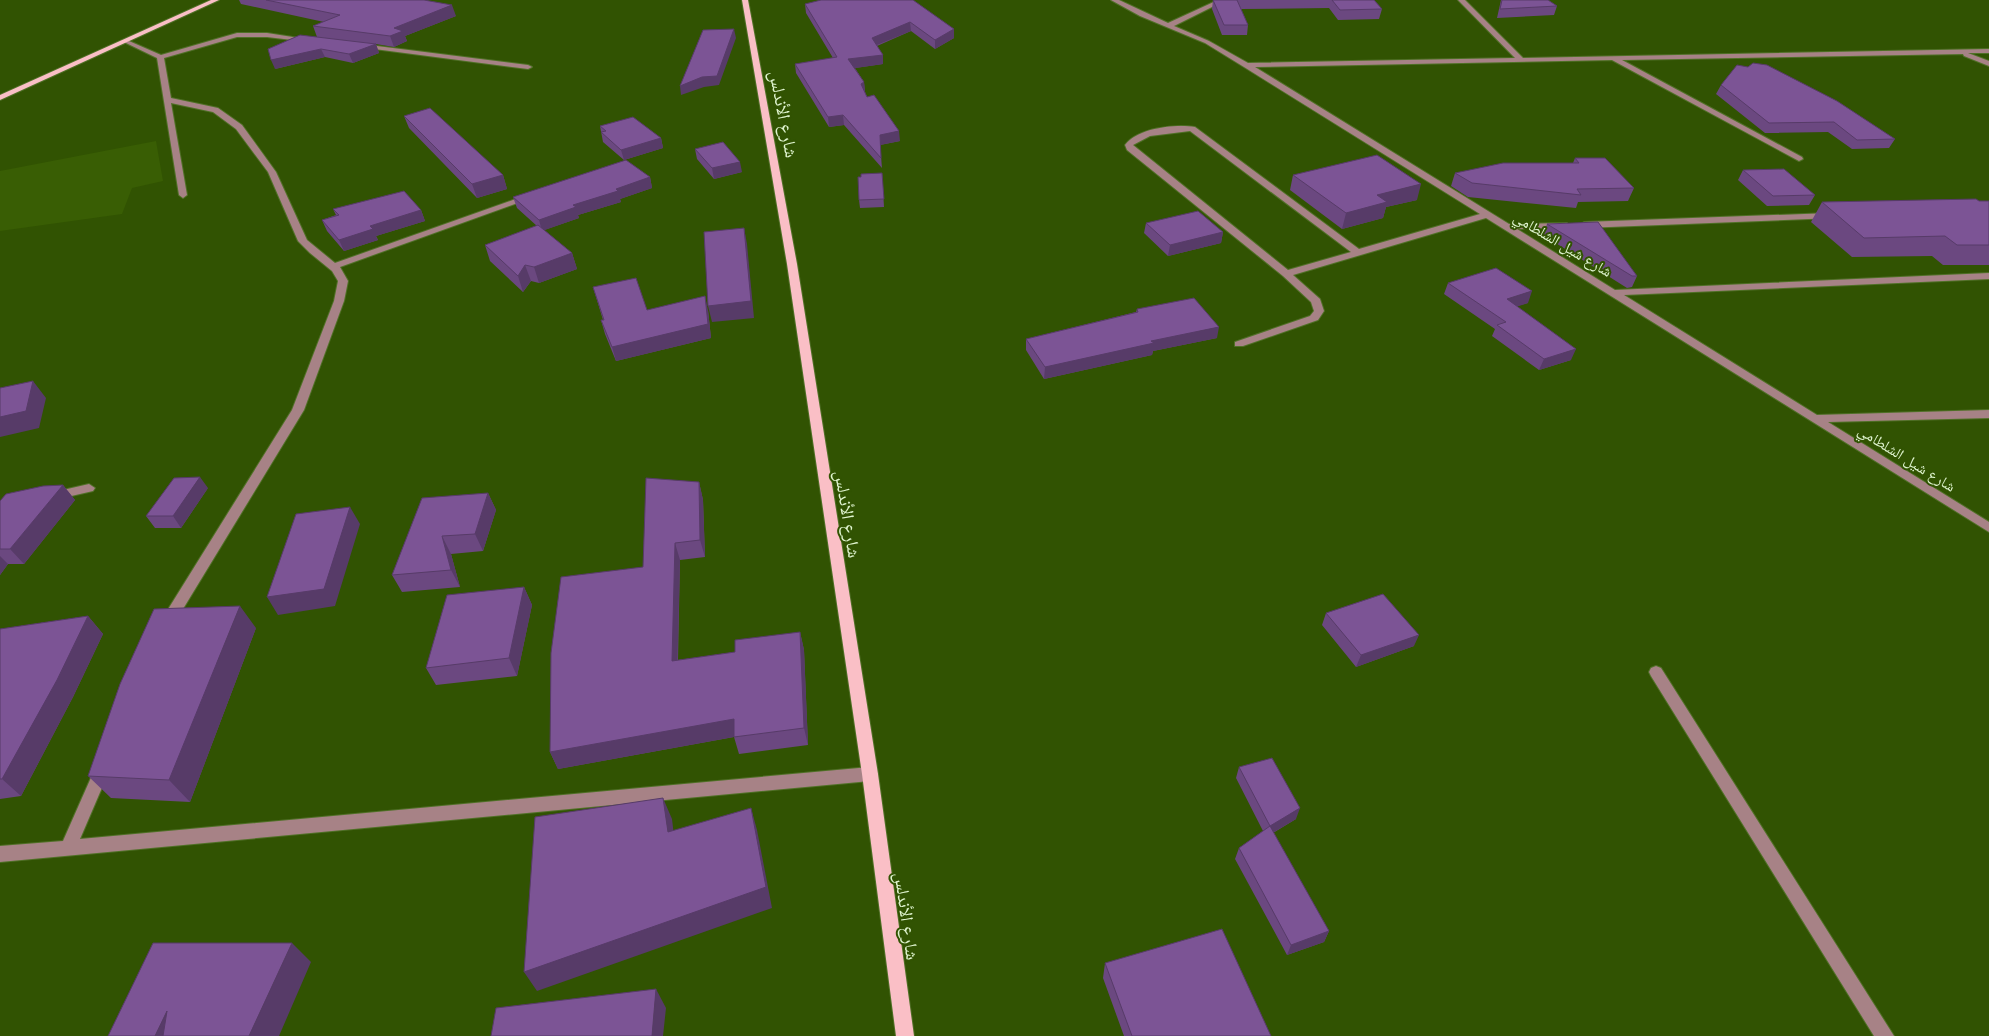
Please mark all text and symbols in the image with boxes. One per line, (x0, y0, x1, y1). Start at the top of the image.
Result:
street label: شارع الأندلس (764, 68, 804, 160)
street label: شارع شيل الشلطامي (1509, 207, 1616, 283)
street label: شارع شيل الشلطامي (1853, 420, 1959, 498)
street label: شارع الأندلس (830, 469, 866, 559)
street label: شارع الأندلس (889, 871, 925, 961)

